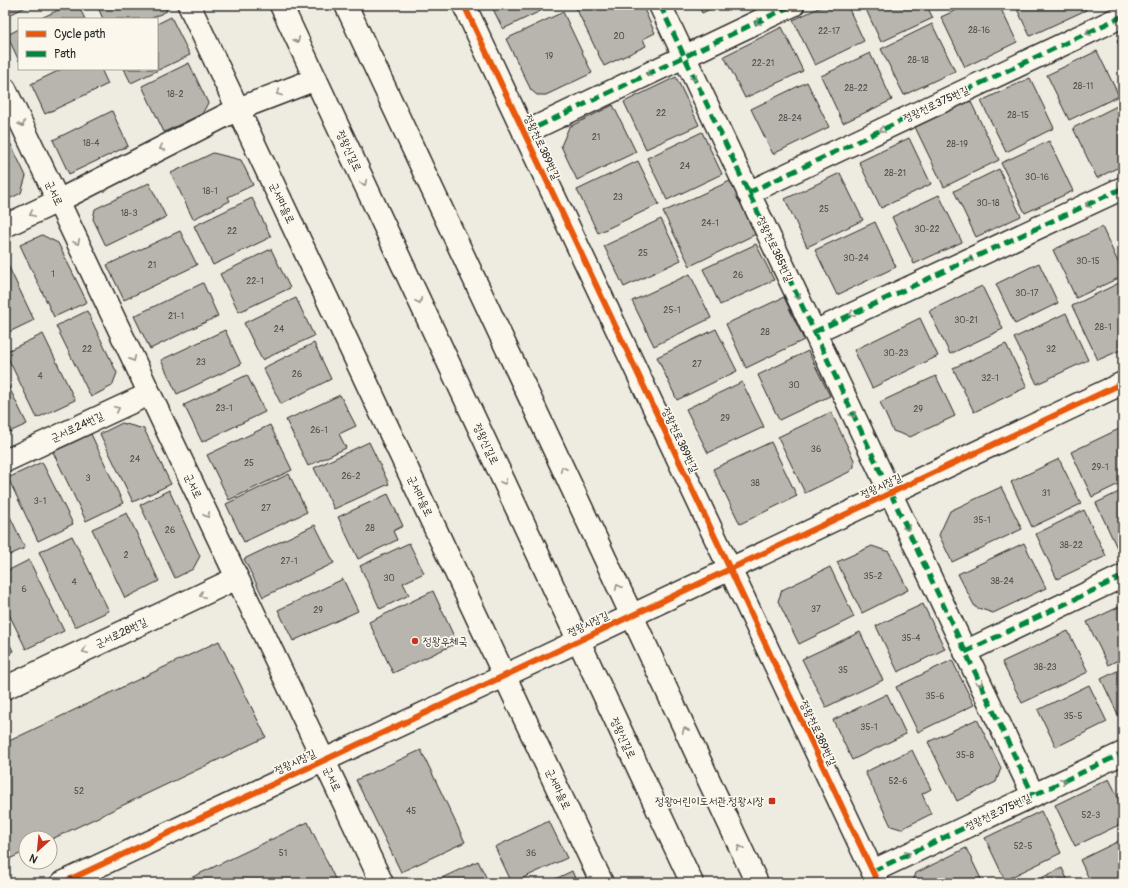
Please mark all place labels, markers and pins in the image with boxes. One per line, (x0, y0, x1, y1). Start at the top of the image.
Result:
place label: 정왕우체국 (423, 635, 467, 648)
marker: 정왕우체국 (410, 636, 420, 646)
place label: 정왕어린이도서관.정왕시장 (655, 795, 764, 808)
marker: 정왕어린이도서관.정왕시장 (767, 796, 777, 806)

